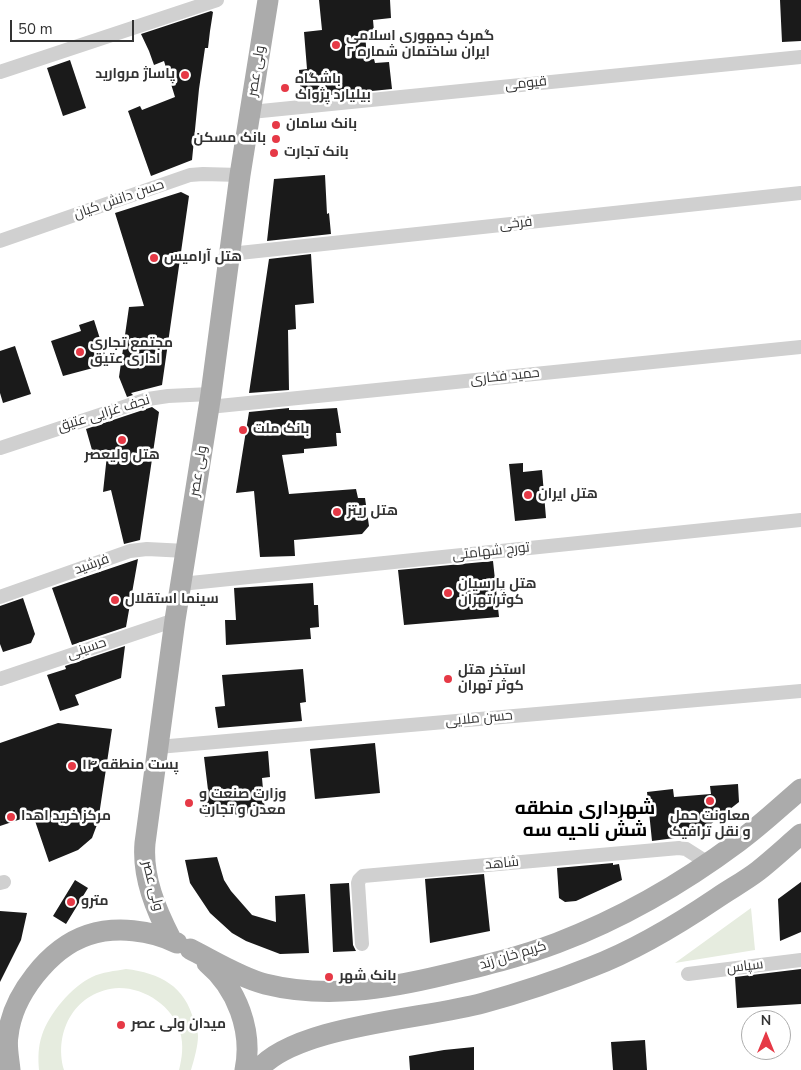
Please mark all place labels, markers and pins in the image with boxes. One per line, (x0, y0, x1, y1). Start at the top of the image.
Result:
place label: گمرک جمهوری اسلامی ایران ساختمان شماره ۲ (346, 29, 494, 62)
marker: گمرک جمهوری اسلامی ایران ساختمان شماره ۲ (330, 39, 342, 51)
place label: پاساژ مروارید (95, 67, 175, 83)
marker: پاساژ مروارید (179, 69, 191, 81)
place label: باشگاه بیلیارد پژواک (295, 72, 371, 104)
marker: باشگاه بیلیارد پژواک (279, 82, 291, 94)
place label: بانک سامان (286, 117, 357, 133)
marker: بانک سامان (270, 119, 282, 131)
place label: بانک مسکن (194, 131, 266, 147)
marker: بانک مسکن (270, 133, 282, 145)
place label: بانک تجارت (284, 145, 349, 161)
marker: بانک تجارت (268, 147, 280, 159)
place label: هتل آرامیس (164, 250, 242, 266)
marker: هتل آرامیس (148, 252, 160, 264)
place label: مجتمع تجاری اداری عتیق (90, 336, 173, 368)
marker: مجتمع تجاری اداری عتیق (74, 346, 86, 358)
place label: بانک ملت (253, 422, 309, 438)
marker: بانک ملت (237, 424, 249, 436)
marker: هتل ولیعصر (116, 434, 128, 446)
place label: هتل ولیعصر (84, 448, 160, 464)
place label: هتل ايران (538, 487, 598, 503)
marker: هتل ايران (522, 489, 534, 501)
place label: هتل ریتز (347, 504, 398, 520)
marker: هتل ریتز (331, 506, 343, 518)
place label: هتل پارسیان کوثر تهران (458, 577, 537, 610)
marker: هتل پارسیان کوثر تهران (442, 587, 454, 599)
place label: سینما استقلال (125, 592, 219, 608)
marker: سینما استقلال (109, 594, 121, 606)
place label: استخر هتل کوثر تهران (458, 663, 526, 696)
marker: استخر هتل کوثر تهران (442, 673, 454, 685)
place label: پست منطقه ۱۴ (82, 758, 179, 774)
marker: پست منطقه ۱۴ (66, 760, 78, 772)
place label: وزارت صنعت و معدن و تجارت (199, 787, 286, 820)
marker: معاونت حمل و نقل ترافیک (704, 795, 716, 807)
marker: وزارت صنعت و معدن و تجارت (183, 797, 195, 809)
place label: مرکز خرید اهدا (21, 809, 111, 825)
place label: معاونت حمل و نقل ترافیک (669, 809, 751, 842)
marker: مرکز خرید اهدا (5, 811, 17, 823)
place label: مترو (81, 894, 109, 910)
marker: مترو (65, 896, 77, 908)
place label: بانک شهر (339, 969, 396, 985)
marker: بانک شهر (323, 971, 335, 983)
place label: میدان ولی عصر (131, 1017, 226, 1033)
marker: میدان ولی عصر (115, 1019, 127, 1031)

